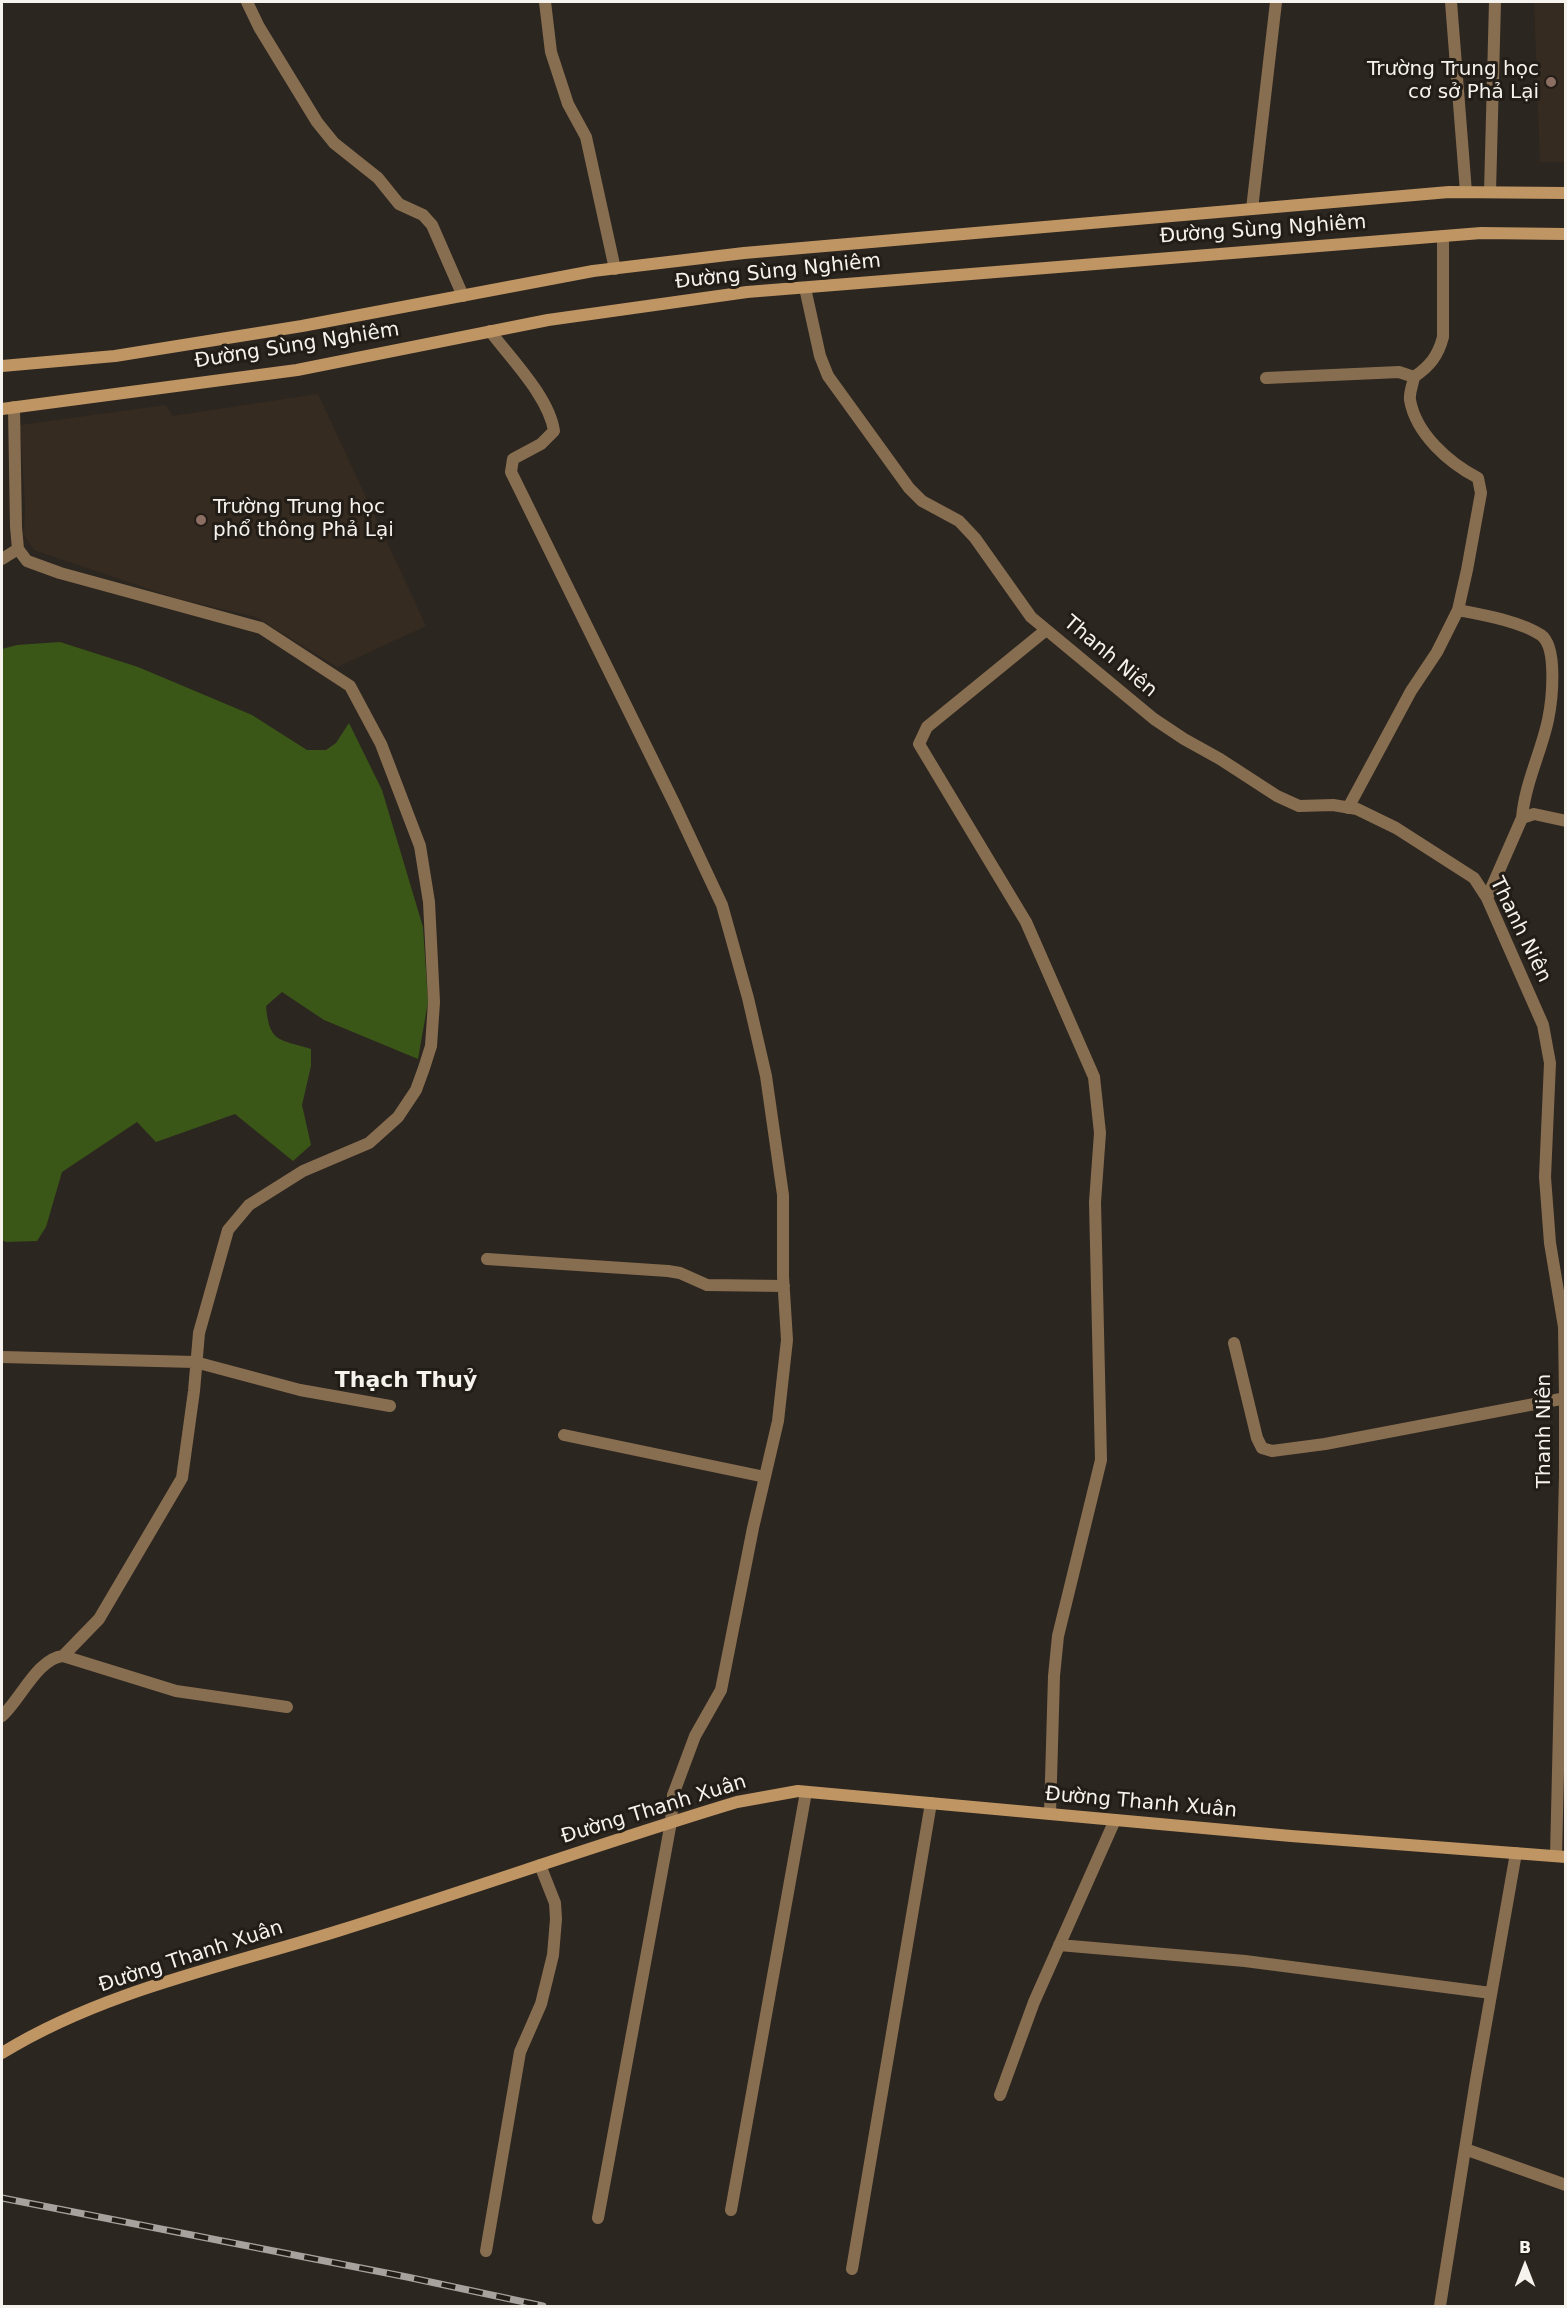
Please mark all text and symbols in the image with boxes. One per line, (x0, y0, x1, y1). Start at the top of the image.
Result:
place label: Trường Trung học cơ sở Phả Lại (1367, 58, 1539, 105)
marker: Trường Trung học cơ sở Phả Lại (1544, 75, 1558, 89)
street label: Đường Sùng Nghiêm (1159, 211, 1367, 249)
street label: Đường Sùng Nghiêm (674, 249, 882, 295)
street label: Đường Sùng Nghiêm (193, 318, 401, 374)
place label: Trường Trung học phổ thông Phả Lại (213, 496, 394, 543)
marker: Trường Trung học phổ thông Phả Lại (194, 513, 208, 527)
street label: Thanh Niên (1058, 611, 1162, 703)
street label: Thanh Niên (1484, 873, 1556, 987)
district label: Thạch Thuỷ (335, 1368, 477, 1394)
street label: Thanh Niên (1533, 1374, 1557, 1488)
street label: Đường Thanh Xuân (559, 1770, 749, 1850)
street label: Đường Thanh Xuân (1044, 1783, 1238, 1823)
street label: Đường Thanh Xuân (96, 1916, 286, 1998)
north arrow (1495, 2236, 1555, 2296)
text: B (1519, 2238, 1531, 2257)

